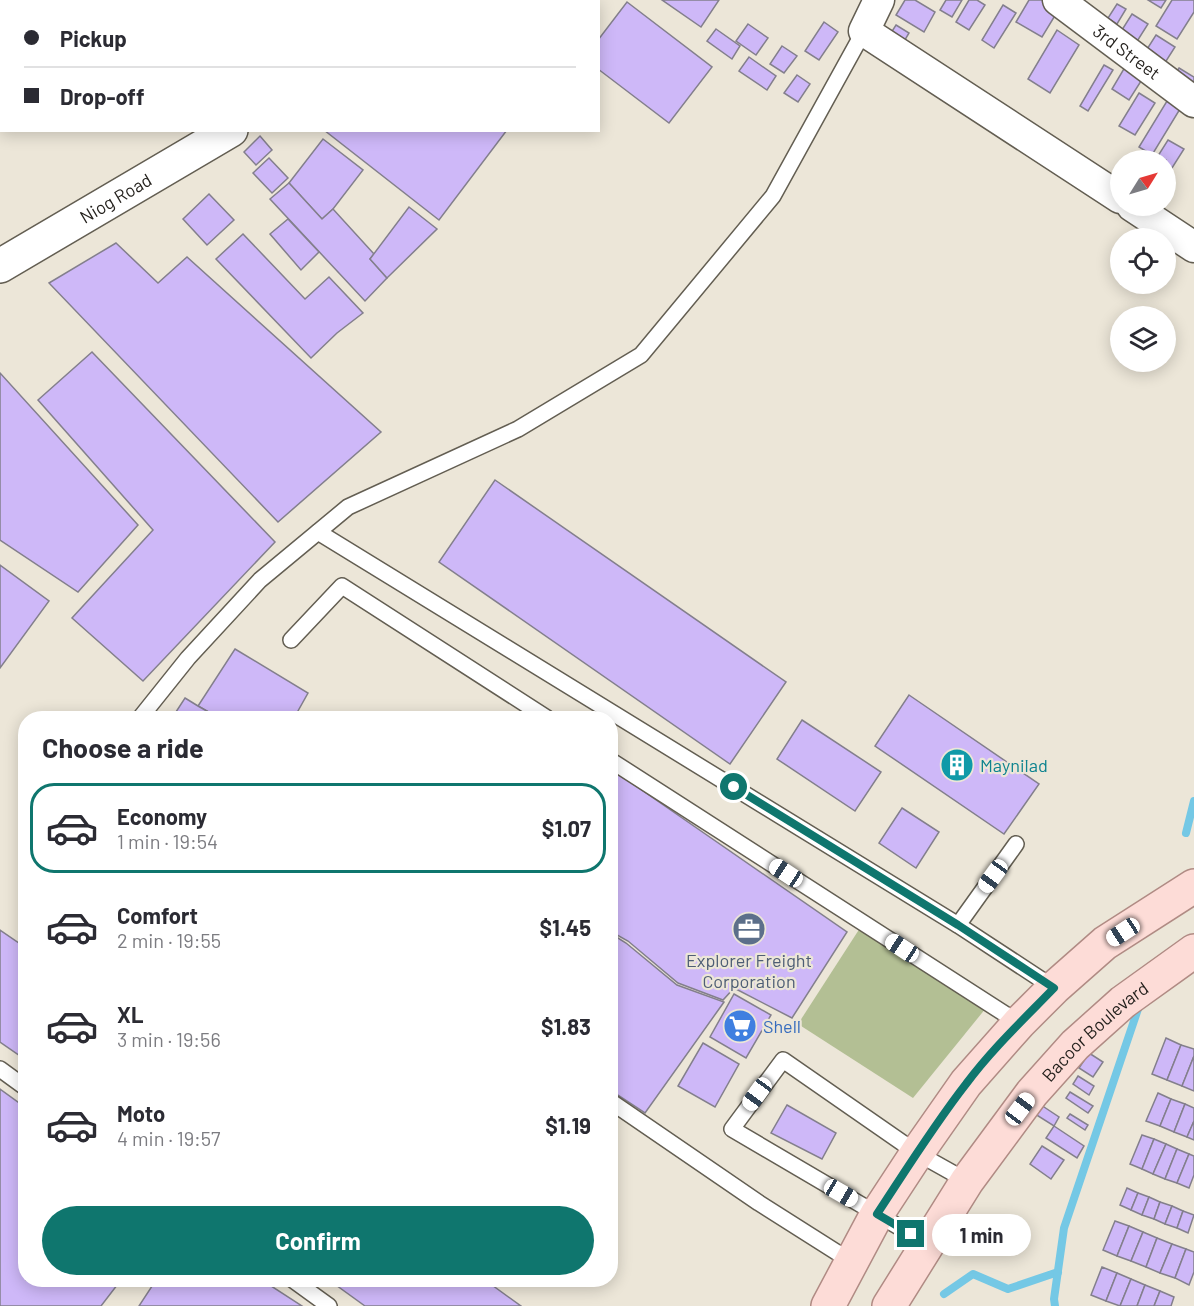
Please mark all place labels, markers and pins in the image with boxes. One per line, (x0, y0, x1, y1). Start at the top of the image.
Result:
building icon: Maynilad (939, 747, 975, 783)
place label: Maynilad (980, 754, 1048, 776)
office icon: Explorer Freight Corporation (731, 911, 767, 947)
place label: Explorer Freight Corporation (686, 949, 812, 992)
supermarket icon: Shell (722, 1008, 758, 1044)
place label: Shell (763, 1015, 801, 1037)

